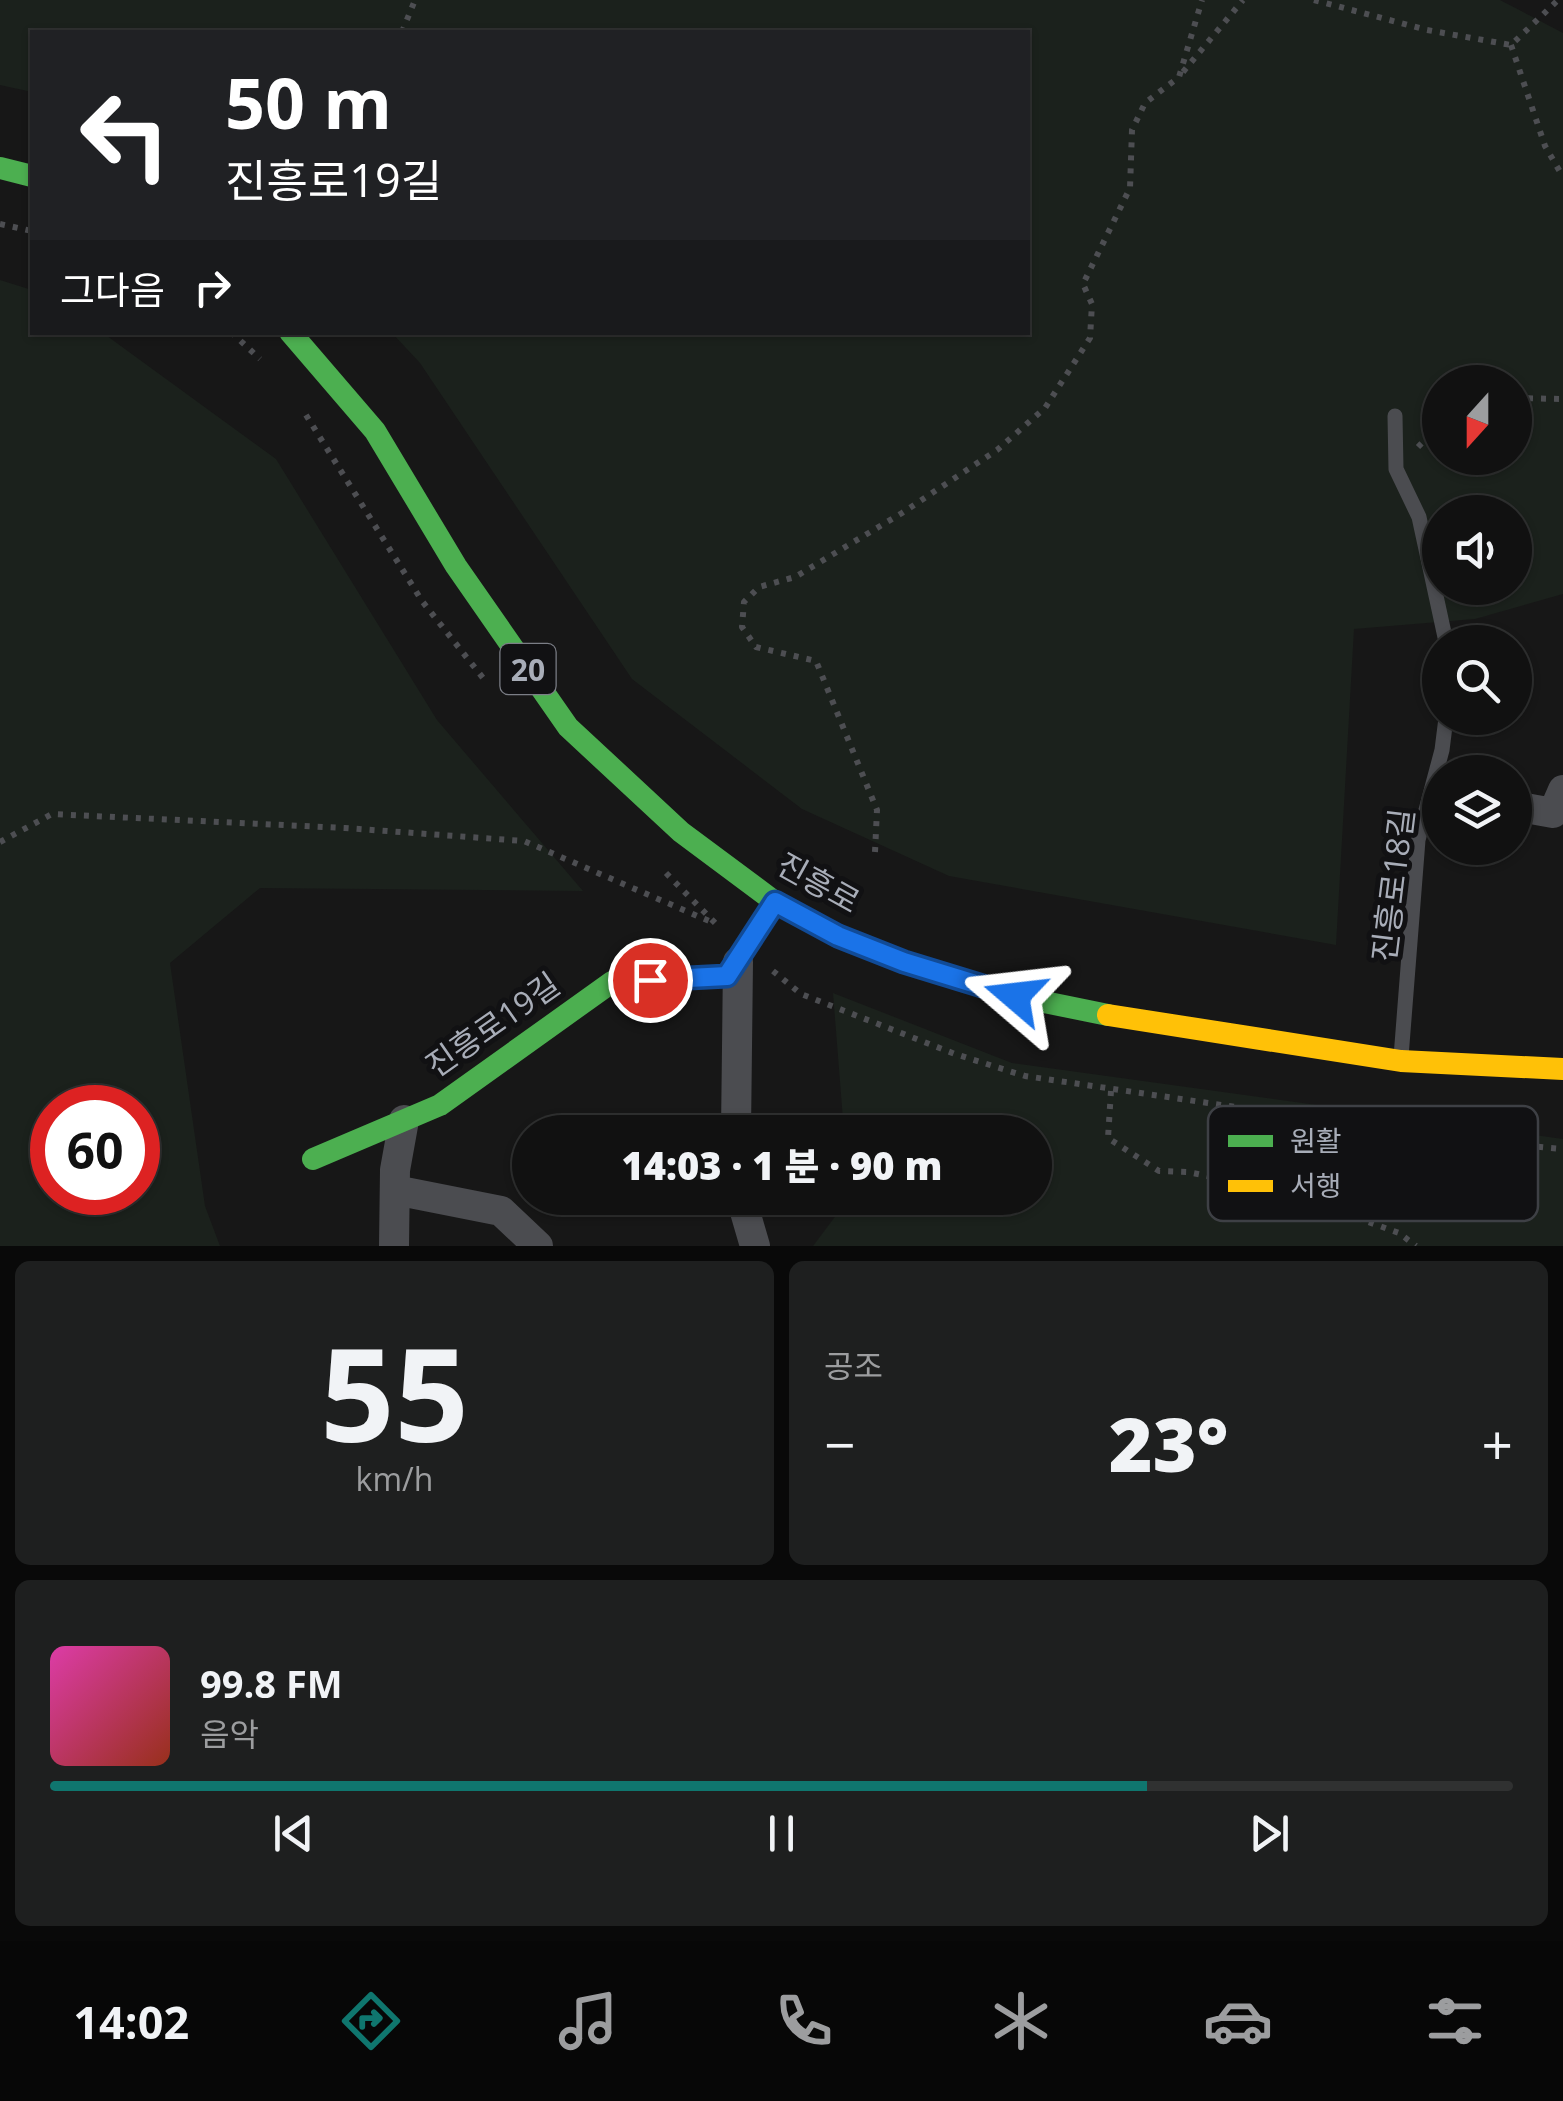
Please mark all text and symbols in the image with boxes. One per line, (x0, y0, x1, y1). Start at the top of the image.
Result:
text: 50 m (225, 54, 392, 150)
icon: left (60, 70, 190, 200)
text: 진흥로19길 (225, 149, 442, 210)
icon: right (185, 260, 240, 315)
text: 그다음 (60, 263, 165, 315)
north arrow (1422, 365, 1532, 475)
map controls (1422, 365, 1532, 865)
button: sound (1422, 495, 1532, 605)
button: search (1422, 625, 1532, 735)
road number: 20 (500, 644, 556, 694)
button: layers (1422, 755, 1532, 865)
street label: 진흥로18길 (1361, 806, 1423, 964)
street label: 진흥로 (770, 842, 868, 922)
pin (608, 938, 693, 1023)
position arrow (963, 944, 1067, 1048)
icon: arrive (623, 953, 678, 1008)
street label: 진흥로19길 (416, 962, 568, 1086)
speed limit sign: 60 (30, 1085, 160, 1215)
legend (1208, 1106, 1538, 1221)
text: 원활 (1290, 1121, 1342, 1159)
text: 14:03 · 1 분 · 90 m (622, 1139, 943, 1191)
text: 서행 (1290, 1166, 1342, 1204)
text: 55 (320, 1303, 469, 1480)
text: 공조 (824, 1344, 883, 1387)
text: 23° (1109, 1392, 1228, 1494)
text: − (824, 1406, 855, 1481)
text: + (1482, 1406, 1513, 1481)
text: km/h (356, 1457, 433, 1500)
text: 99.8 FM (200, 1657, 343, 1709)
text: 음악 (200, 1712, 259, 1755)
icon: previous (266, 1806, 321, 1861)
icon: pause (754, 1806, 809, 1861)
icon: next (1242, 1806, 1297, 1861)
icon: directions (336, 1986, 406, 2056)
icon: music (553, 1986, 623, 2056)
icon: phone (769, 1986, 839, 2056)
icon: climate (986, 1986, 1056, 2056)
icon: car (1203, 1986, 1273, 2056)
icon: filters (1420, 1986, 1490, 2056)
text: 14:02 (73, 1991, 189, 2052)

